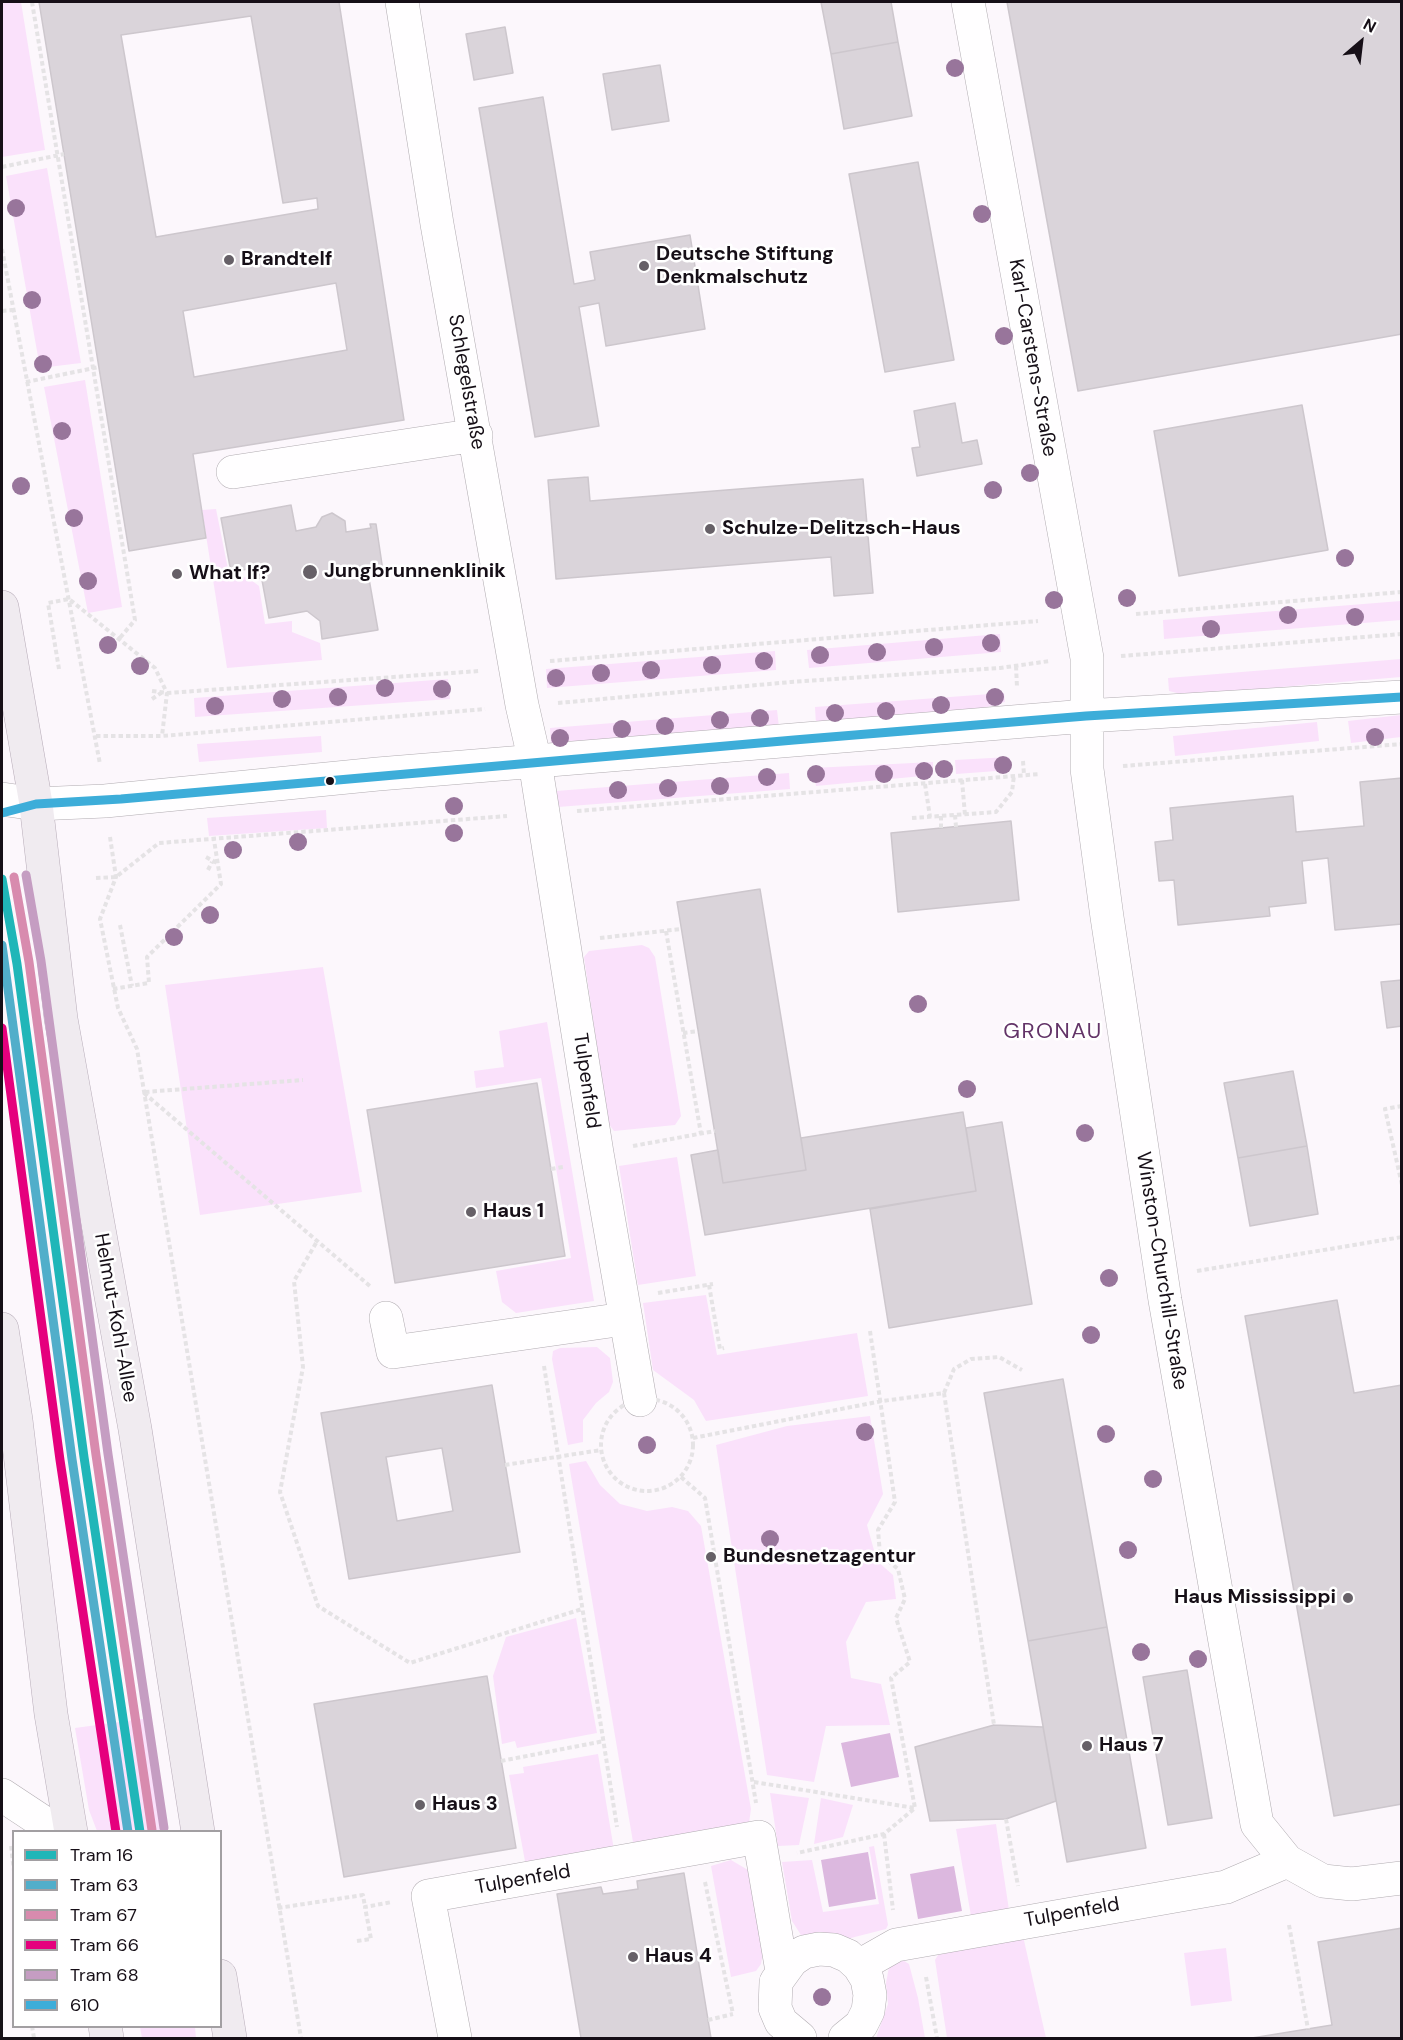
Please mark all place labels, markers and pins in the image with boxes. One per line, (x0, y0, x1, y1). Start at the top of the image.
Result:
place label: Deutsche Stiftung Denkmalschutz (656, 243, 834, 290)
place label: Brandtelf (241, 248, 332, 272)
marker: Brandtelf (222, 253, 236, 267)
marker: Deutsche Stiftung Denkmalschutz (637, 259, 651, 273)
place label: Schulze-Delitzsch-Haus (722, 517, 961, 541)
marker: Schulze-Delitzsch-Haus (703, 522, 717, 536)
place label: Jungbrunnenklinik (324, 560, 506, 584)
place label: What If? (189, 562, 270, 586)
marker: Jungbrunnenklinik (301, 563, 319, 581)
marker: What If? (170, 567, 184, 581)
unlabelled marker (324, 775, 336, 787)
place label: Haus 1 (483, 1200, 544, 1224)
marker: Haus 1 (464, 1205, 478, 1219)
place label: Bundesnetzagentur (723, 1545, 916, 1569)
marker: Bundesnetzagentur (704, 1550, 718, 1564)
place label: Haus Mississippi (1174, 1586, 1336, 1610)
marker: Haus Mississippi (1341, 1591, 1355, 1605)
place label: Haus 7 (1099, 1734, 1163, 1758)
marker: Haus 7 (1080, 1739, 1094, 1753)
place label: Haus 3 (432, 1793, 498, 1817)
marker: Haus 3 (413, 1798, 427, 1812)
place label: Haus 4 (645, 1945, 712, 1969)
marker: Haus 4 (626, 1950, 640, 1964)

